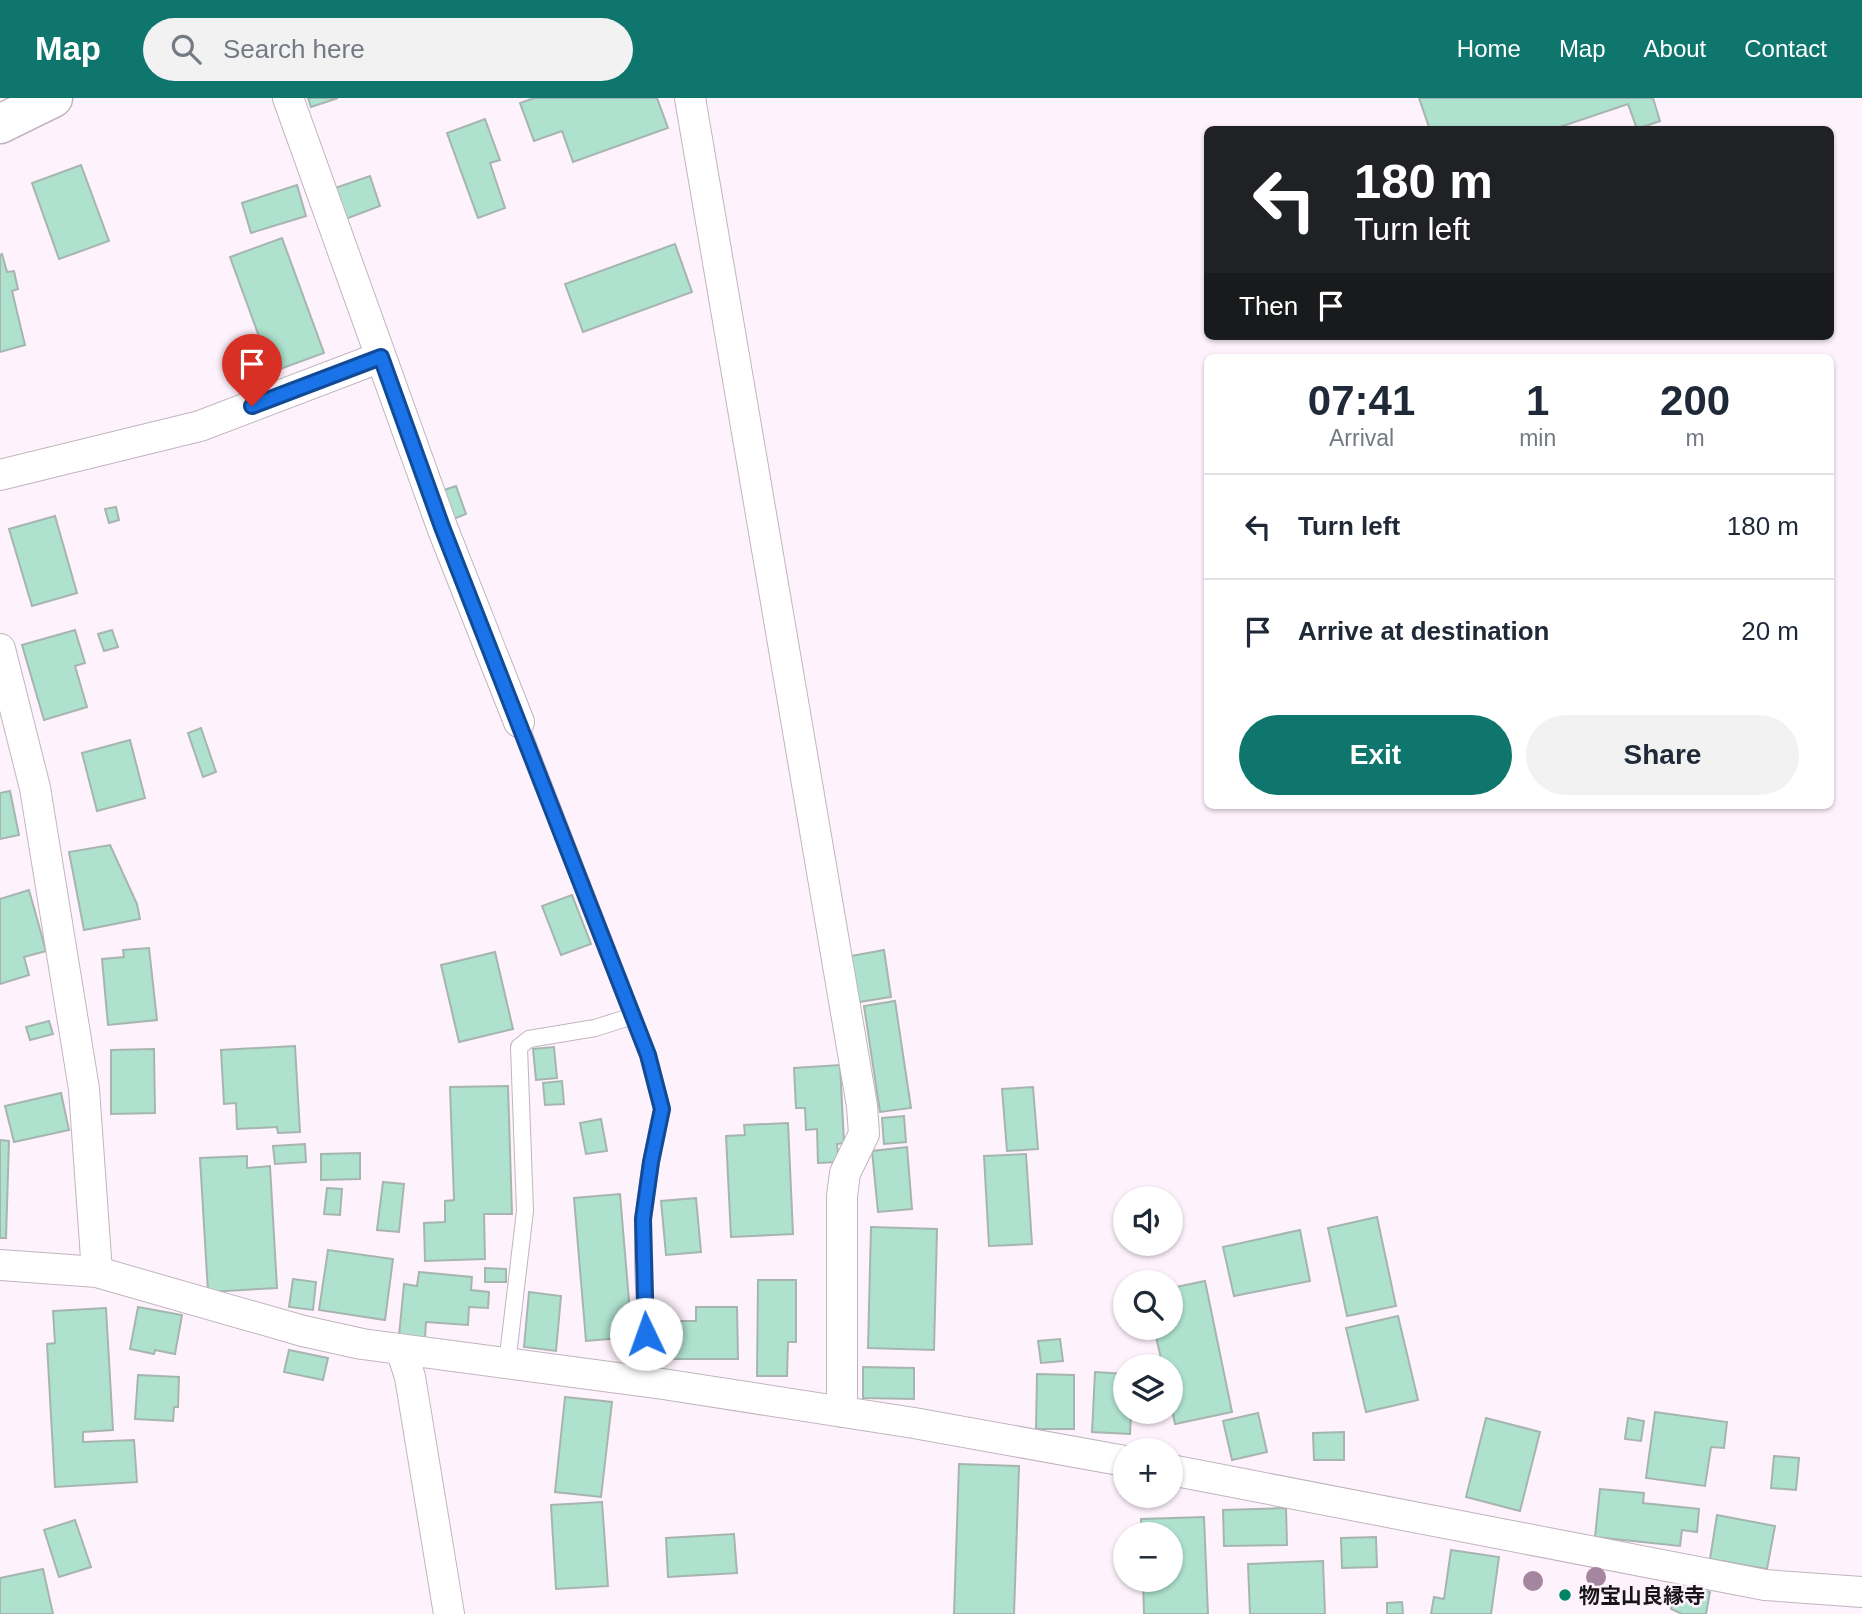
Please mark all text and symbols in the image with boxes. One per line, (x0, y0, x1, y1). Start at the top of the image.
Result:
search box (143, 18, 633, 81)
text: Map (35, 30, 101, 67)
icon: search (167, 30, 205, 68)
text: Search here (223, 34, 365, 64)
text: Home (1457, 35, 1521, 62)
text: Map (1559, 35, 1606, 62)
text: About (1644, 35, 1706, 62)
text: Contact (1744, 35, 1827, 62)
icon: left (1239, 154, 1330, 245)
text: 180 m (1354, 154, 1493, 208)
text: Turn left (1354, 211, 1470, 247)
icon: arrive (1312, 287, 1350, 325)
text: Then (1239, 291, 1298, 321)
pin (222, 334, 282, 406)
icon: arrive (233, 345, 271, 383)
text: 07:41 (1308, 377, 1415, 424)
text: 1 (1526, 377, 1549, 424)
text: 200 (1660, 377, 1730, 424)
text: Arrival (1329, 425, 1394, 451)
text: min (1519, 425, 1556, 451)
text: m (1686, 425, 1705, 451)
icon: left (1239, 508, 1277, 546)
text: Turn left (1298, 511, 1400, 541)
text: 180 m (1727, 511, 1799, 541)
icon: arrive (1239, 613, 1277, 651)
text: Arrive at destination (1298, 616, 1549, 646)
text: 20 m (1741, 616, 1799, 646)
button: Exit (1239, 715, 1512, 795)
button: Share (1526, 715, 1799, 795)
map controls (1113, 1186, 1183, 1592)
button: sound (1113, 1186, 1183, 1256)
button: search (1113, 1270, 1183, 1340)
position arrow (609, 1297, 683, 1371)
button: layers (1113, 1354, 1183, 1424)
button: + (1113, 1438, 1183, 1508)
button: − (1113, 1522, 1183, 1592)
place label: 物宝山良縁寺 (1579, 1584, 1705, 1607)
marker: 物宝山良縁寺 (1557, 1587, 1573, 1603)

